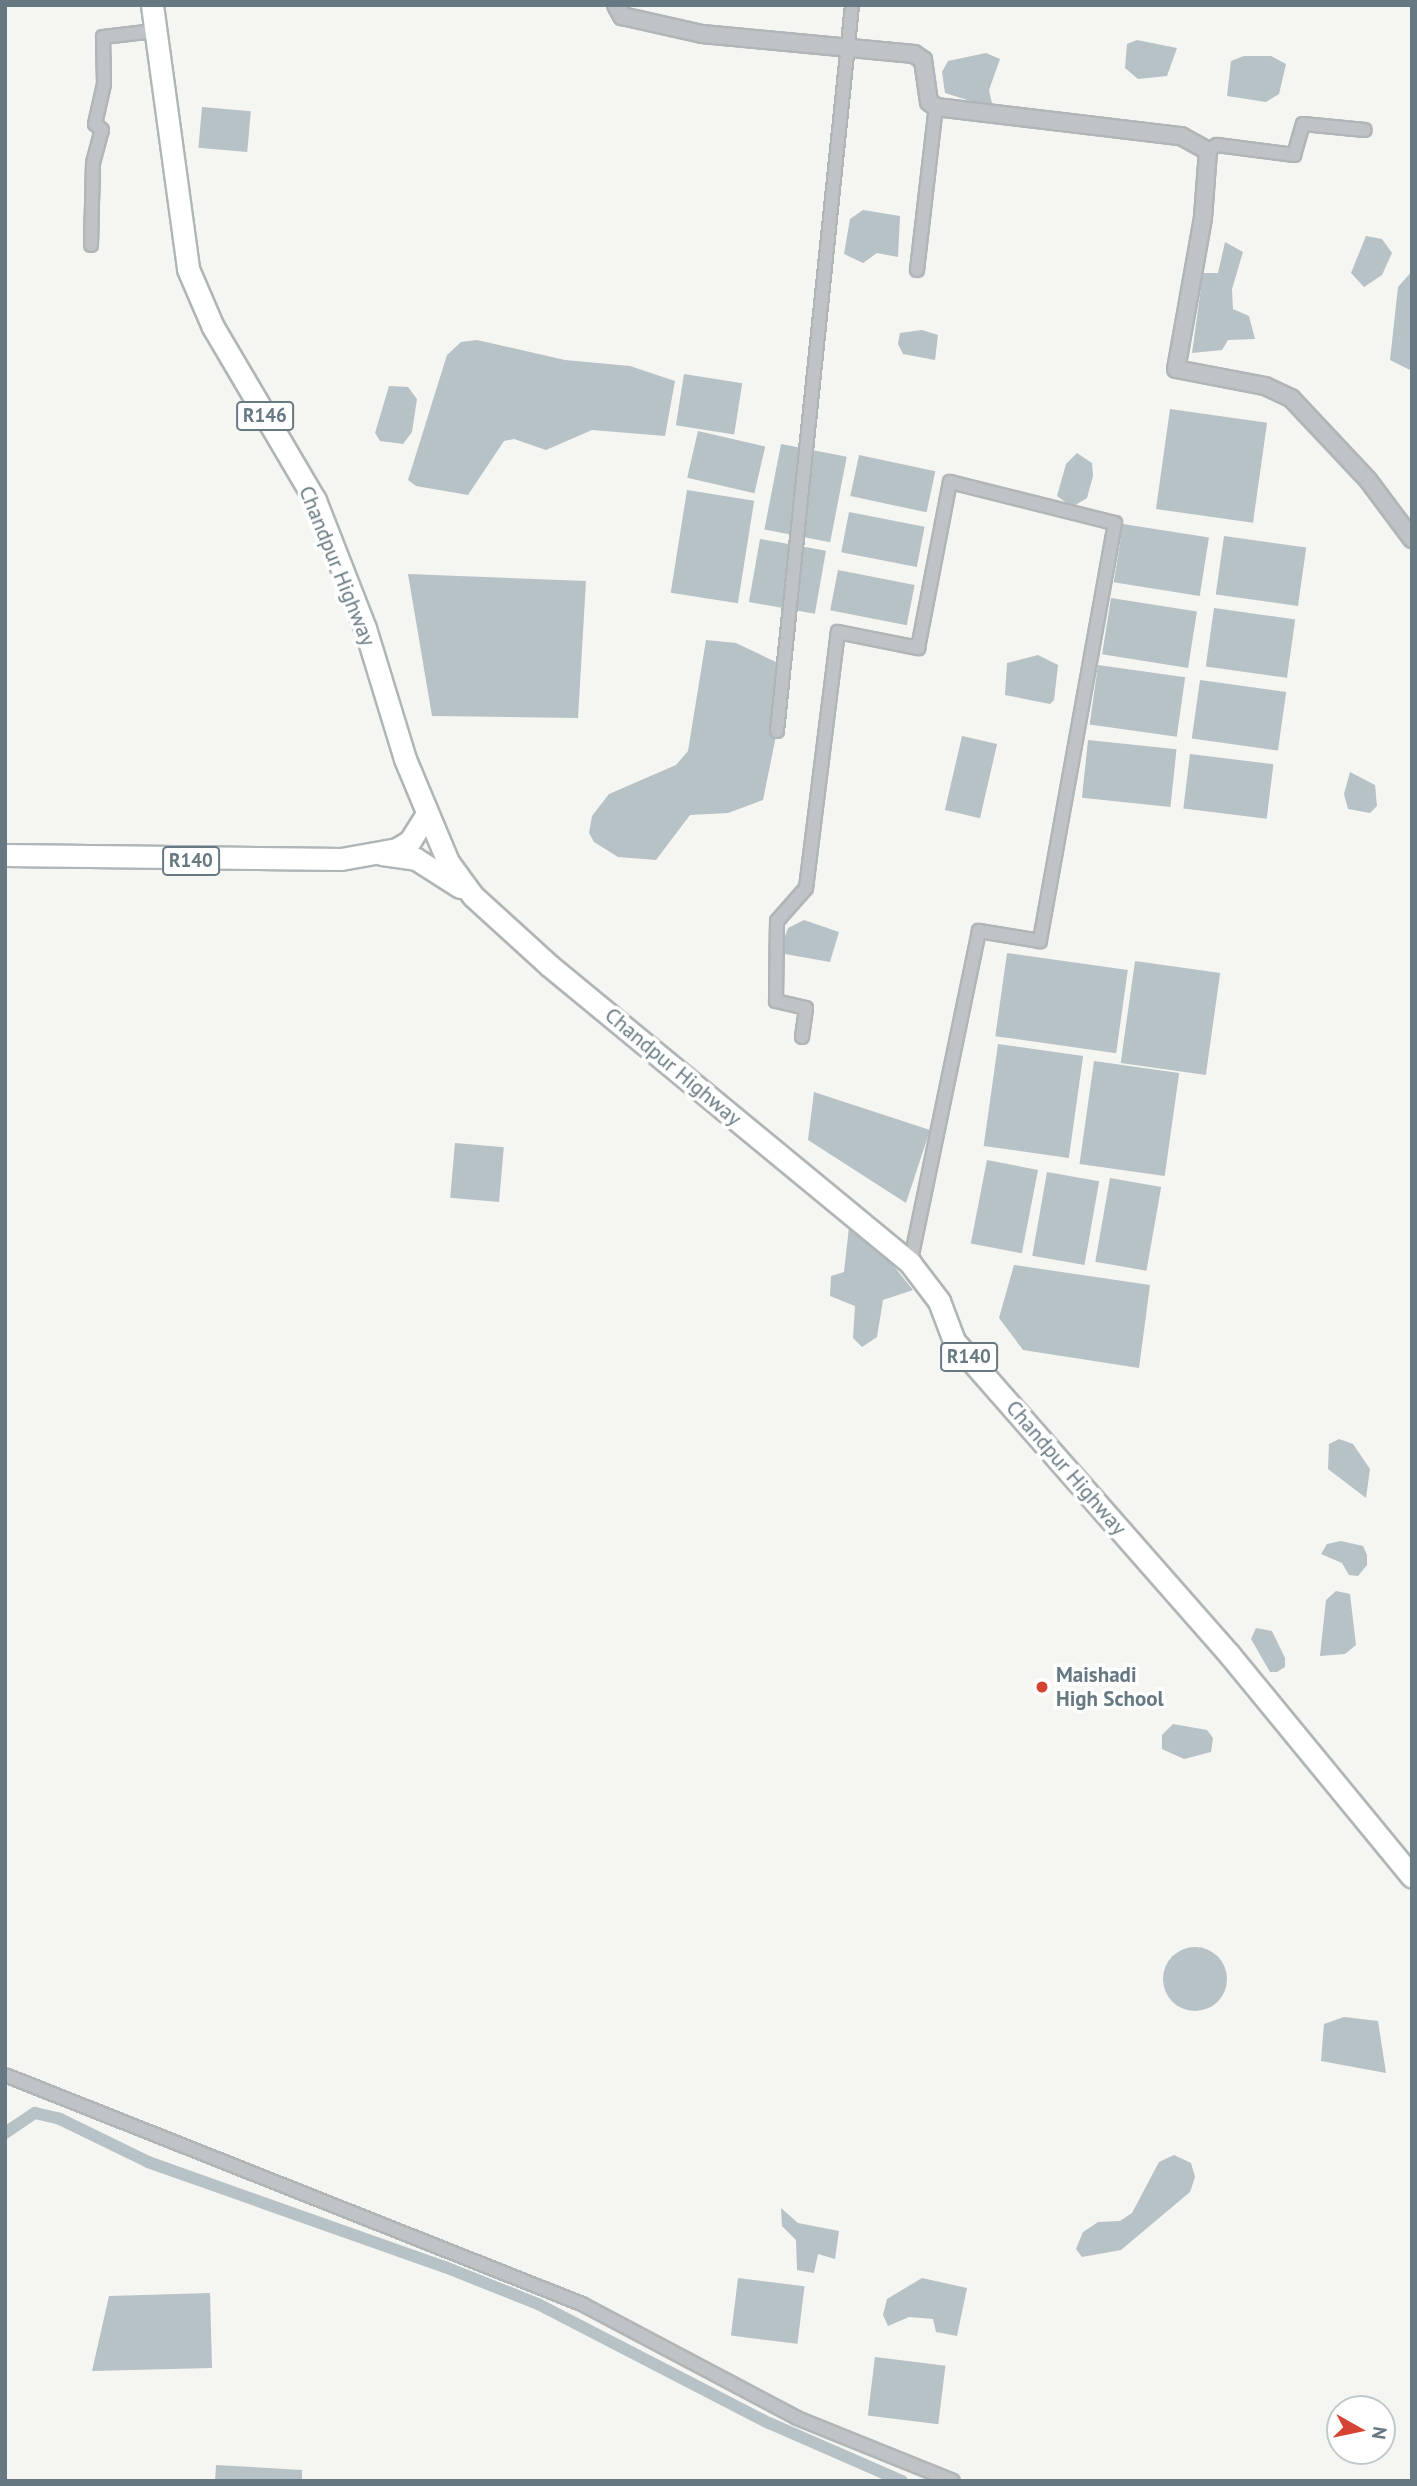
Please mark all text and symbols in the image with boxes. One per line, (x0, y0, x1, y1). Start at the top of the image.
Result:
road number: R146 (235, 400, 295, 432)
street label: Chandpur Highway (293, 482, 381, 650)
road number: R140 (161, 846, 221, 876)
street label: Chandpur Highway (600, 1003, 746, 1131)
road number: R140 (939, 1342, 999, 1372)
street label: Chandpur Highway (1001, 1395, 1131, 1541)
place label: Maishadi High School (1056, 1662, 1164, 1712)
marker: Maishadi High School (1034, 1679, 1050, 1695)
north arrow (1326, 2395, 1396, 2465)
text: N (1367, 2425, 1393, 2441)

